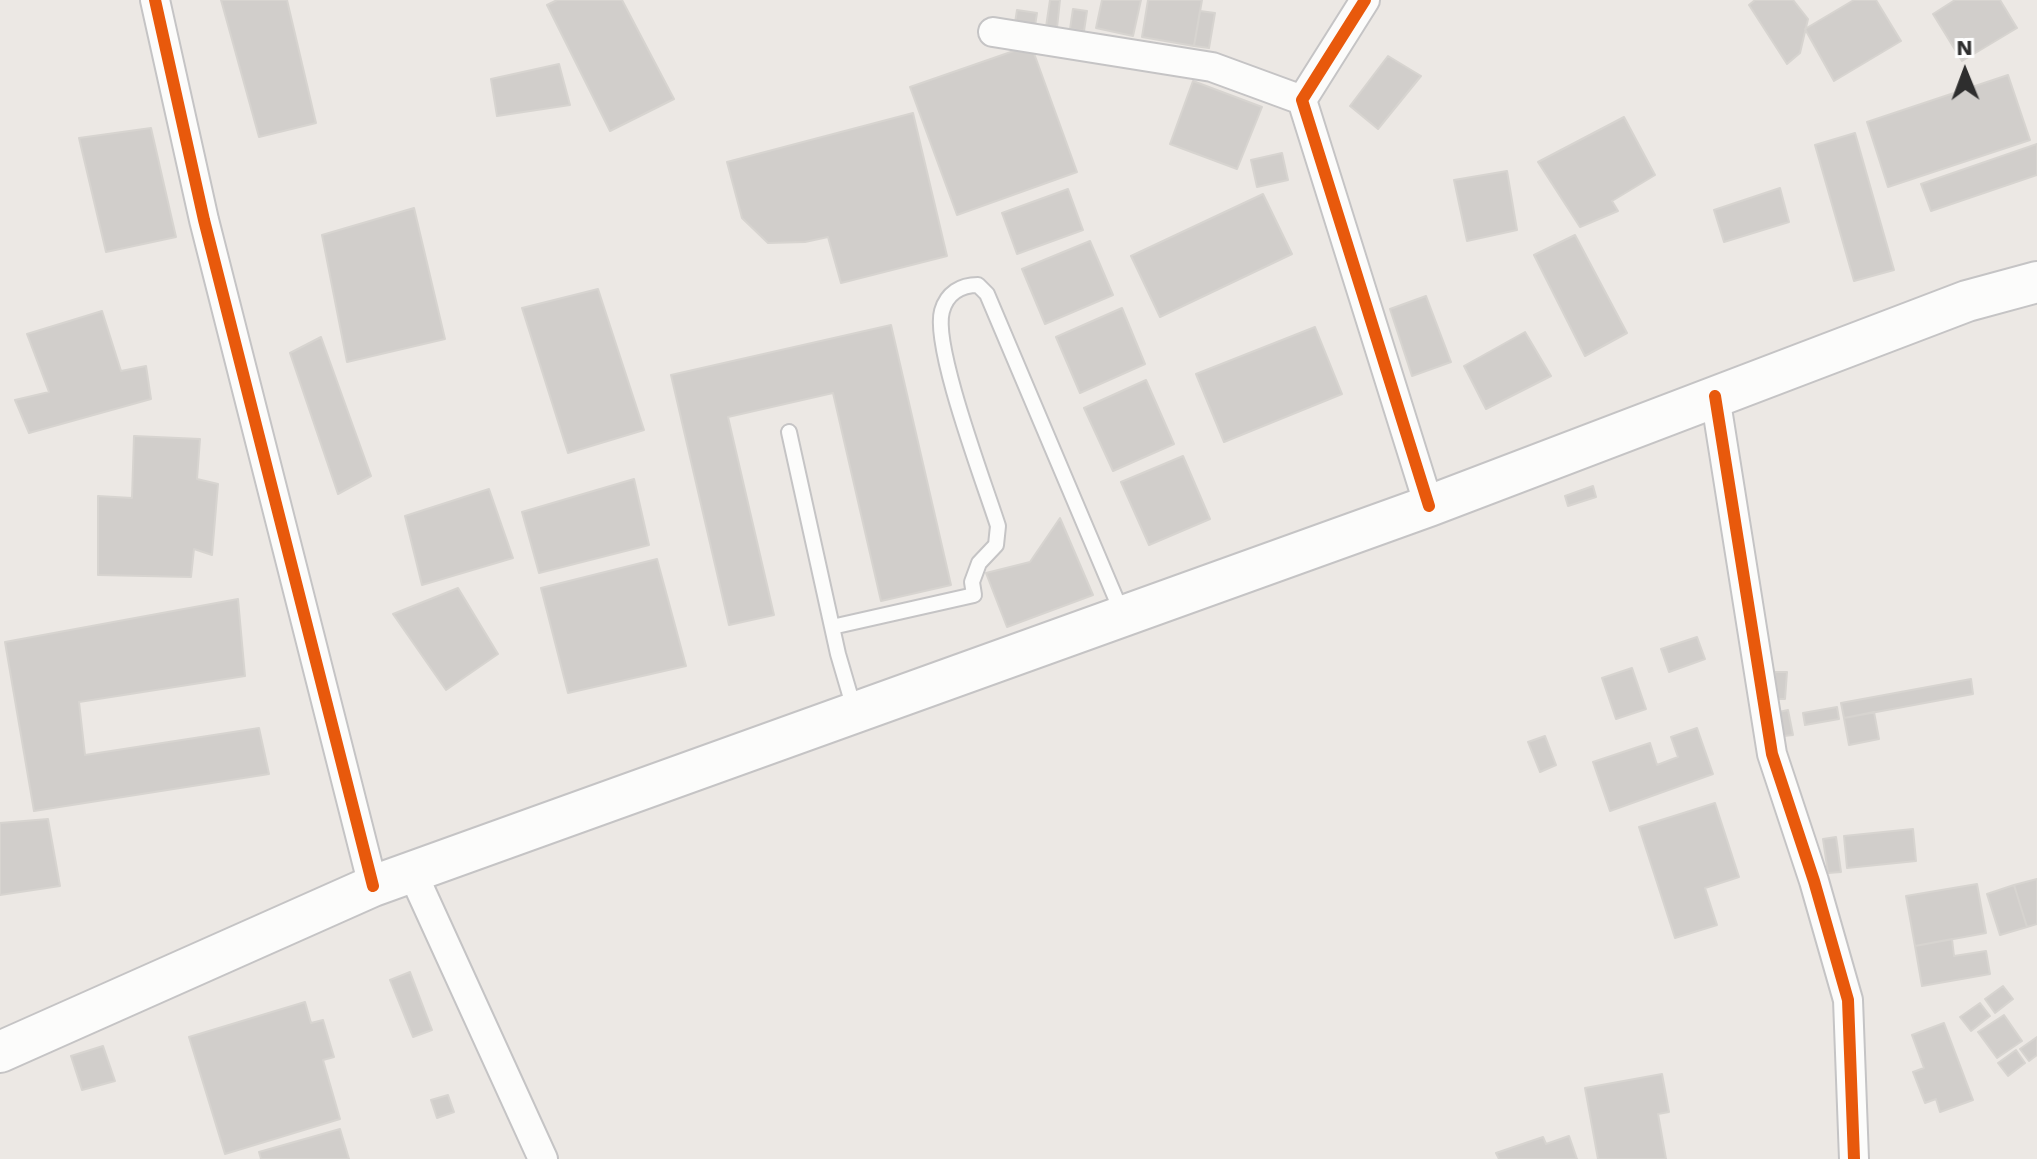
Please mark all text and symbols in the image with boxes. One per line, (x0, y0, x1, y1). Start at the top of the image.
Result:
north arrow (1925, 32, 2005, 112)
text: N (1956, 35, 1973, 60)

